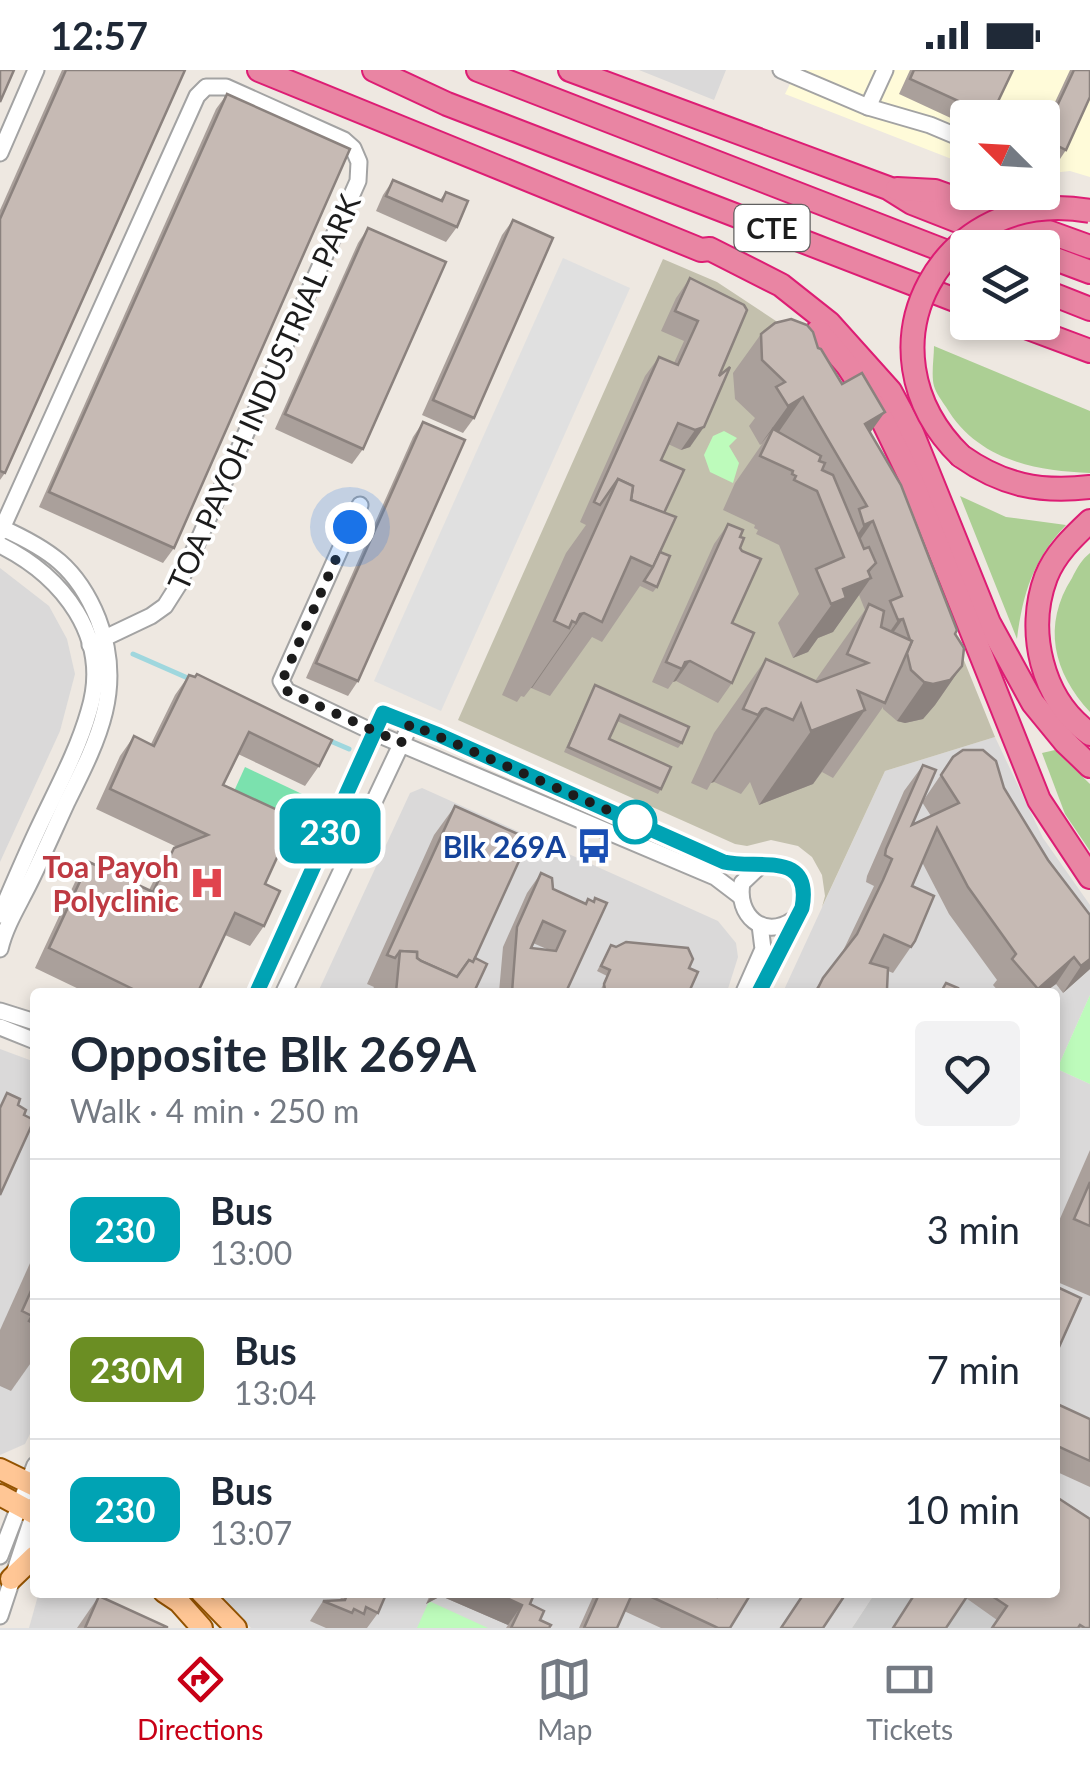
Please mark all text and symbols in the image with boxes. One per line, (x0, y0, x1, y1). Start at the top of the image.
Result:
text: 12:57 (50, 12, 148, 58)
north arrow (950, 100, 1060, 210)
map controls (950, 100, 1060, 340)
street label: TOA PAYOH INDUSTRIAL PARK (159, 188, 367, 595)
road number: CTE (734, 205, 810, 251)
button: layers (950, 230, 1060, 340)
your location (325, 502, 375, 552)
line badge: 230 (272, 798, 388, 864)
unlabelled marker (614, 801, 656, 843)
text: 230 (300, 810, 360, 852)
bus stop icon: Blk 269A (575, 827, 613, 865)
place label: Blk 269A (443, 828, 566, 864)
place label: Toa Payoh Polyclinic (42, 848, 179, 918)
hospital icon: Toa Payoh Polyclinic (188, 864, 226, 902)
button: heart (915, 1021, 1020, 1126)
text: Opposite Blk 269A (70, 1025, 476, 1082)
text: Walk · 4 min · 250 m (70, 1091, 359, 1130)
text: Bus (210, 1187, 273, 1233)
text: 3 min (927, 1206, 1020, 1252)
text: 230 (95, 1208, 155, 1250)
text: 13:00 (210, 1233, 292, 1272)
text: Bus (234, 1327, 297, 1373)
text: 7 min (927, 1346, 1020, 1392)
text: 230M (90, 1348, 184, 1390)
text: 13:04 (234, 1373, 316, 1412)
text: Bus (210, 1467, 273, 1513)
text: 10 min (905, 1486, 1020, 1532)
text: 230 (95, 1488, 155, 1530)
text: 13:07 (210, 1513, 292, 1552)
tab: Directions (137, 1652, 263, 1746)
tab: Map (537, 1652, 592, 1746)
tab: Tickets (866, 1652, 953, 1746)

